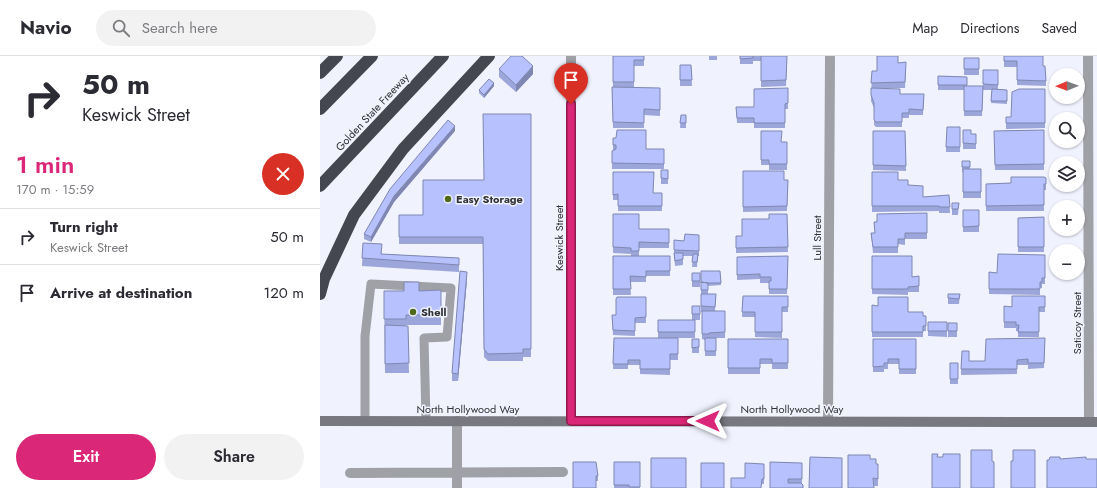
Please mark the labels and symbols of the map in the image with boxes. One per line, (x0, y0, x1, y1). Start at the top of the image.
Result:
pin (554, 63, 588, 104)
north arrow (1049, 68, 1085, 104)
street label: Golden State Freeway (332, 69, 412, 154)
place label: Easy Storage (456, 191, 523, 207)
marker: Easy Storage (443, 194, 453, 204)
street label: Keswick Street (551, 205, 567, 271)
street label: Lull Street (809, 215, 825, 261)
street label: Saticoy Street (1069, 291, 1085, 354)
place label: Shell (421, 304, 446, 320)
marker: Shell (408, 307, 418, 317)
position arrow (687, 400, 729, 442)
street label: North Hollywood Way (417, 401, 520, 417)
street label: North Hollywood Way (741, 401, 844, 417)

